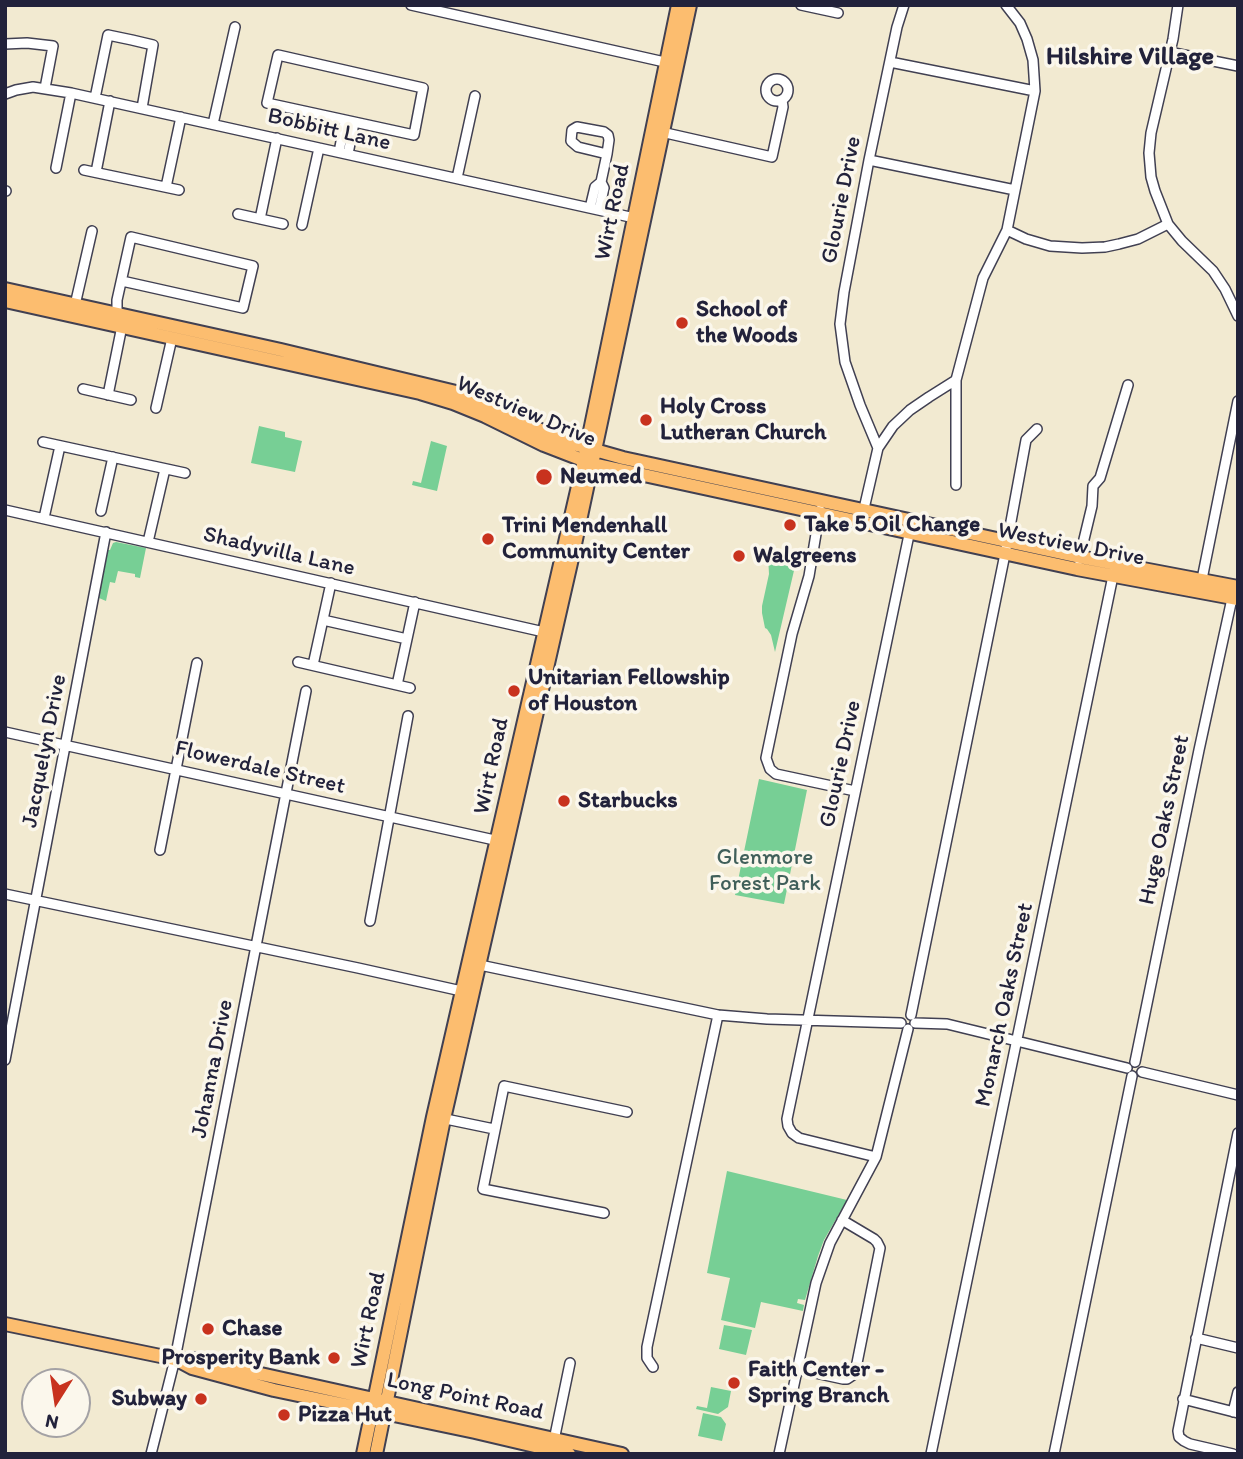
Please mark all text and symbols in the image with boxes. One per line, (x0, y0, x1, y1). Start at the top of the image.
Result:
district label: Hilshire Village (1046, 41, 1214, 73)
street label: Bobbitt Lane (265, 102, 393, 158)
street label: Glourie Drive (816, 134, 868, 266)
street label: Wirt Road (589, 161, 637, 263)
place label: School of the Woods (696, 296, 798, 350)
marker: School of the Woods (674, 315, 690, 331)
street label: Westview Drive (452, 370, 600, 454)
place label: Holy Cross Lutheran Church (660, 393, 826, 447)
marker: Holy Cross Lutheran Church (638, 412, 654, 428)
place label: Neumed (560, 463, 642, 491)
marker: Neumed (534, 467, 554, 487)
place label: Take 5 Oil Change (804, 511, 980, 539)
place label: Trini Mendenhall Community Center (502, 512, 690, 566)
marker: Take 5 Oil Change (782, 517, 798, 533)
street label: Westview Drive (995, 517, 1147, 573)
street label: Shadyvilla Lane (201, 521, 357, 583)
marker: Trini Mendenhall Community Center (480, 531, 496, 547)
place label: Walgreens (753, 542, 856, 570)
marker: Walgreens (731, 548, 747, 564)
place label: Unitarian Fellowship of Houston (528, 664, 730, 718)
street label: Jacquelyn Drive (17, 672, 73, 830)
marker: Unitarian Fellowship of Houston (506, 683, 522, 699)
street label: Glourie Drive (814, 698, 868, 830)
street label: Wirt Road (468, 715, 516, 817)
street label: Huge Oaks Street (1134, 732, 1196, 908)
street label: Flowerdale Street (172, 735, 348, 801)
place label: Starbucks (578, 787, 678, 815)
marker: Starbucks (556, 793, 572, 809)
park label: Glenmore Forest Park (709, 844, 821, 898)
street label: Monarch Oaks Street (970, 901, 1040, 1109)
street label: Johanna Drive (186, 997, 240, 1141)
street label: Wirt Road (345, 1269, 393, 1371)
place label: Chase (222, 1315, 282, 1343)
marker: Chase (200, 1321, 216, 1337)
place label: Prosperity Bank (161, 1344, 320, 1372)
marker: Prosperity Bank (326, 1350, 342, 1366)
place label: Faith Center - Spring Branch (748, 1356, 889, 1410)
street label: Long Point Road (384, 1367, 546, 1427)
north arrow (21, 1368, 91, 1438)
marker: Faith Center - Spring Branch (726, 1375, 742, 1391)
place label: Subway (112, 1385, 187, 1413)
marker: Subway (193, 1391, 209, 1407)
place label: Pizza Hut (298, 1401, 392, 1429)
marker: Pizza Hut (276, 1407, 292, 1423)
text: N (43, 1409, 61, 1435)

